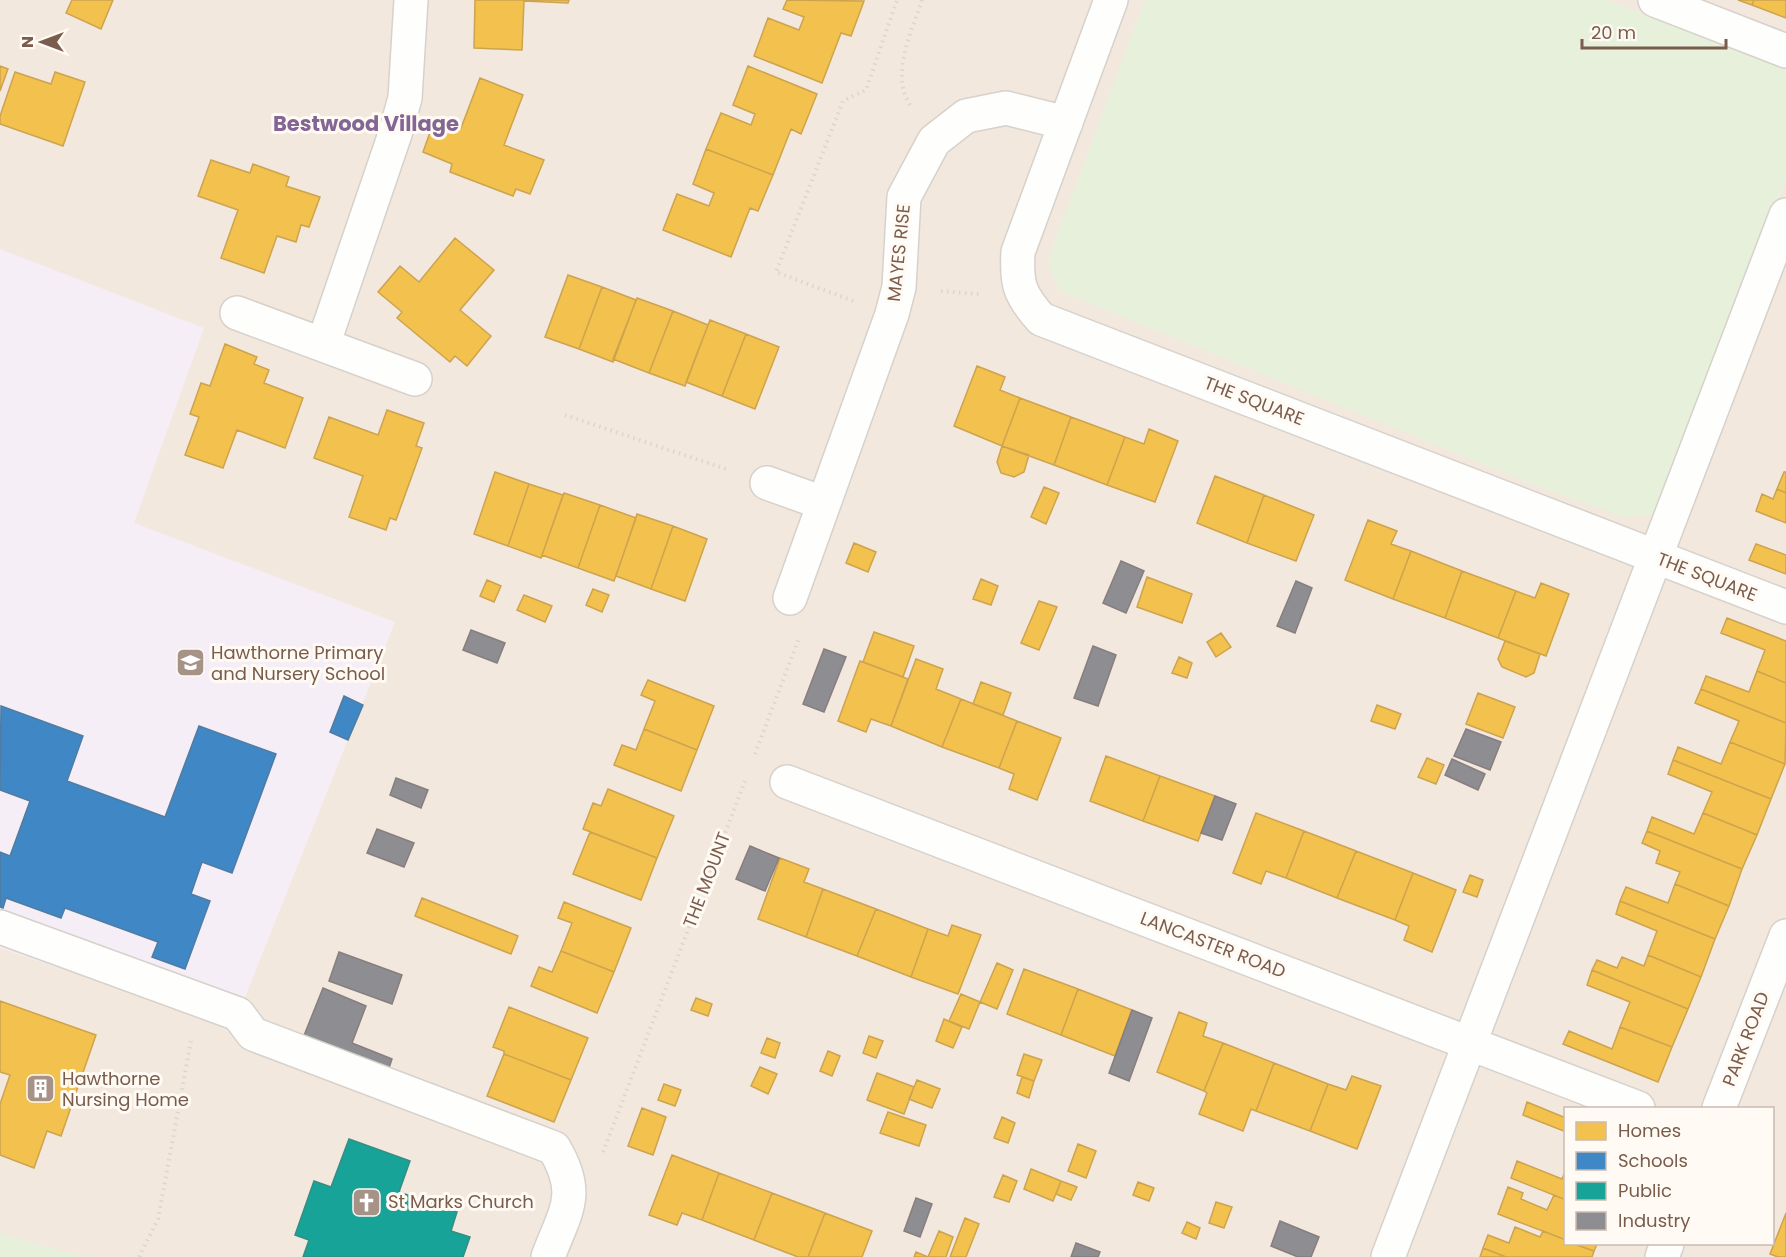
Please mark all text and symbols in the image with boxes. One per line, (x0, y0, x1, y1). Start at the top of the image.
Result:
north arrow (12, 12, 72, 72)
scale bar (1582, 12, 1726, 50)
text: 20 m (1591, 20, 1636, 45)
text: N (16, 36, 39, 48)
district label: Bestwood Village (273, 109, 459, 138)
street label: MAYES RISE (881, 203, 916, 303)
street label: THE SQUARE (1200, 370, 1308, 431)
street label: THE SQUARE (1653, 546, 1761, 607)
place label: Hawthorne Primary and Nursery School (211, 640, 385, 686)
school or university icon: Hawthorne Primary and Nursery School (174, 647, 206, 679)
street label: THE MOUNT (677, 828, 736, 931)
street label: LANCASTER ROAD (1137, 905, 1289, 984)
street label: PARK ROAD (1716, 988, 1775, 1090)
place label: Hawthorne Nursing Home (62, 1066, 189, 1112)
building icon: Hawthorne Nursing Home (25, 1073, 57, 1105)
legend (1564, 1107, 1774, 1245)
text: Homes (1618, 1118, 1681, 1143)
text: Schools (1618, 1148, 1688, 1173)
text: Public (1618, 1178, 1672, 1203)
church icon: St Marks Church (351, 1186, 383, 1218)
place label: St Marks Church (388, 1189, 534, 1214)
text: Industry (1618, 1208, 1690, 1233)

